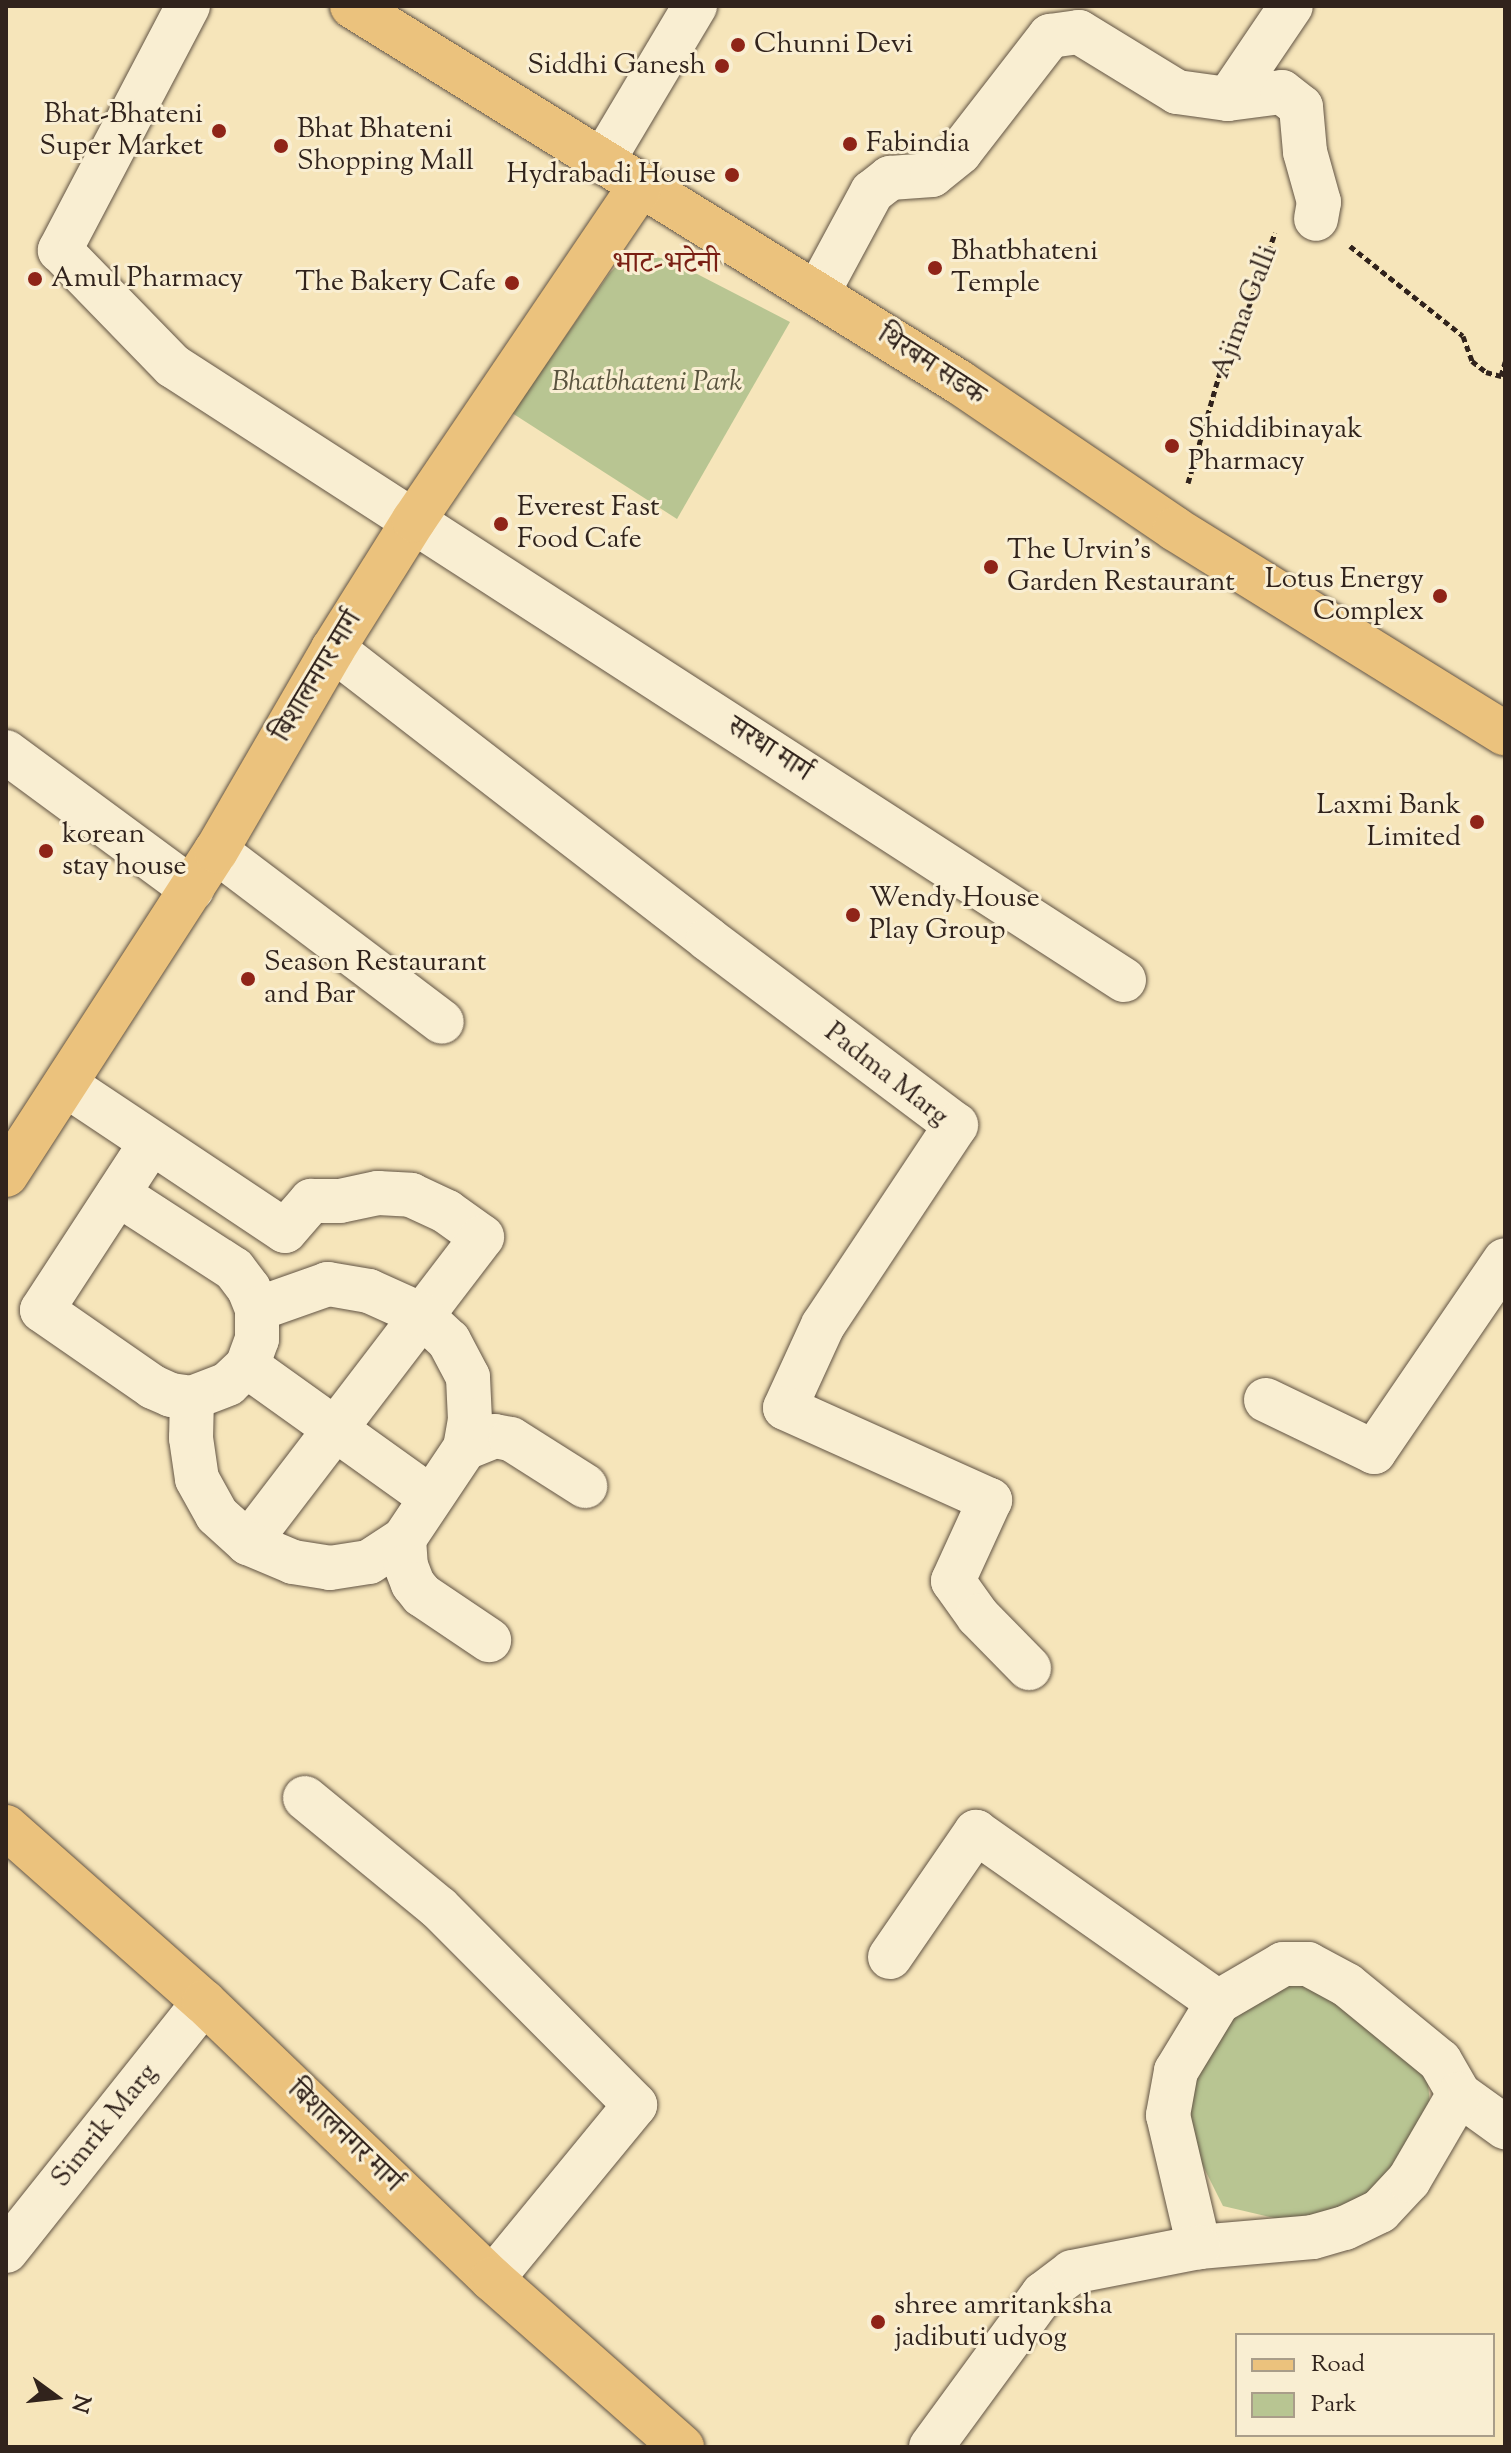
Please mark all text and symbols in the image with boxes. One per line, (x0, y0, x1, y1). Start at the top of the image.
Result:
place label: Chunni Devi (754, 28, 913, 62)
marker: Chunni Devi (729, 36, 747, 54)
place label: Siddhi Ganesh (527, 49, 706, 83)
marker: Siddhi Ganesh (713, 57, 731, 75)
place label: Bhat-Bhateni Super Market (39, 98, 203, 164)
place label: Bhat Bhateni Shopping Mall (297, 113, 474, 179)
marker: Bhat-Bhateni Super Market (210, 122, 228, 140)
place label: Fabindia (866, 127, 970, 161)
marker: Fabindia (841, 135, 859, 153)
marker: Bhat Bhateni Shopping Mall (272, 137, 290, 155)
place label: Hydrabadi House (507, 158, 716, 192)
marker: Hydrabadi House (723, 166, 741, 184)
place label: Bhatbhateni Temple (951, 235, 1098, 301)
street label: Ajima Galli (1204, 241, 1286, 383)
district label: भाट-भटेनी (612, 247, 720, 283)
marker: Bhatbhateni Temple (926, 259, 944, 277)
place label: Amul Pharmacy (51, 262, 243, 296)
place label: The Bakery Cafe (295, 266, 496, 300)
marker: Amul Pharmacy (26, 270, 44, 288)
marker: The Bakery Cafe (503, 274, 521, 292)
street label: थिरबम सडक (871, 319, 991, 413)
park label: Bhatbhateni Park (552, 366, 742, 400)
place label: Shiddibinayak Pharmacy (1188, 413, 1362, 479)
marker: Shiddibinayak Pharmacy (1163, 437, 1181, 455)
place label: Everest Fast Food Cafe (517, 491, 659, 557)
marker: Everest Fast Food Cafe (492, 515, 510, 533)
place label: The Urvin's Garden Restaurant (1007, 534, 1235, 600)
marker: The Urvin's Garden Restaurant (982, 558, 1000, 576)
place label: Lotus Energy Complex (1265, 563, 1424, 629)
marker: Lotus Energy Complex (1431, 587, 1449, 605)
street label: बिशालनगर मार्ग (266, 605, 370, 749)
street label: सरधा मार्ग (720, 710, 818, 790)
place label: Laxmi Bank Limited (1316, 789, 1461, 855)
marker: Laxmi Bank Limited (1468, 813, 1486, 831)
place label: korean stay house (62, 818, 187, 884)
marker: korean stay house (37, 842, 55, 860)
place label: Wendy House Play Group (869, 882, 1040, 948)
marker: Wendy House Play Group (844, 906, 862, 924)
place label: Season Restaurant and Bar (264, 946, 486, 1012)
marker: Season Restaurant and Bar (239, 970, 257, 988)
street label: Padma Marg (817, 1016, 955, 1134)
street label: Simrik Marg (45, 2057, 165, 2195)
street label: बिशालनगर मार्ग (280, 2074, 408, 2200)
place label: shree amritanksha jadibuti udyog (894, 2289, 1112, 2355)
marker: shree amritanksha jadibuti udyog (869, 2313, 887, 2331)
legend (1235, 2333, 1495, 2437)
text: Road (1311, 2348, 1365, 2382)
north arrow (16, 2357, 96, 2437)
text: Park (1311, 2388, 1357, 2422)
text: N (61, 2391, 97, 2416)

